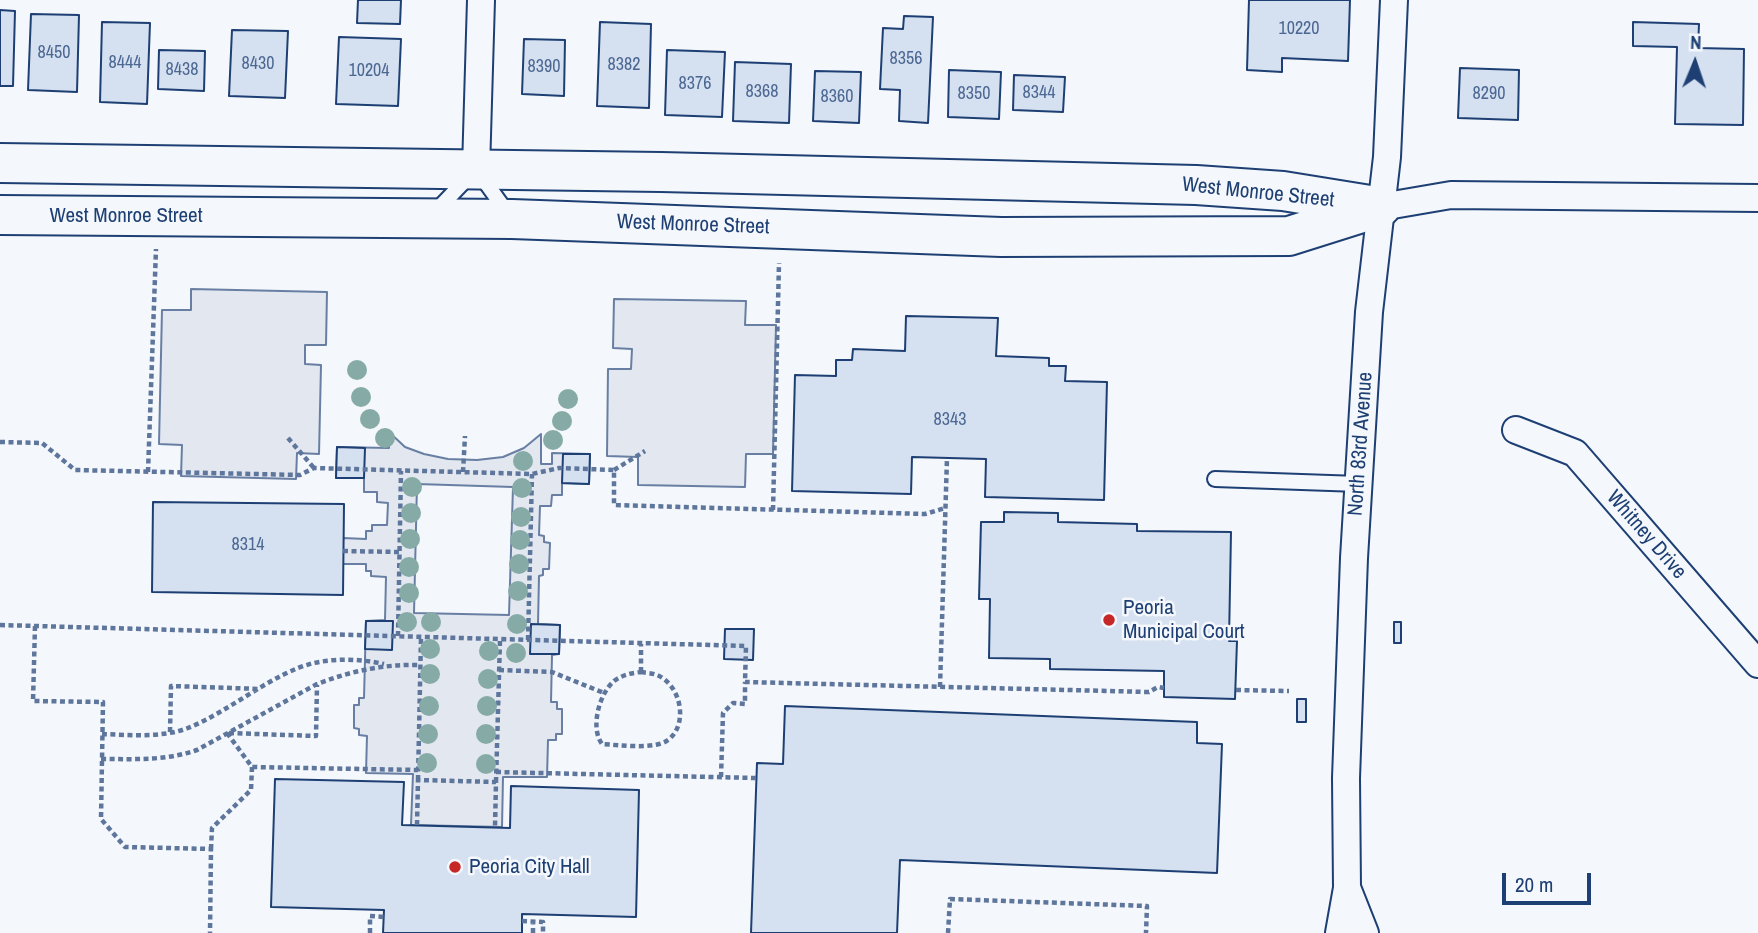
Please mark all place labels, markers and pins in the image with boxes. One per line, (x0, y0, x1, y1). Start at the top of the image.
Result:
place label: Peoria Municipal Court (1123, 595, 1245, 645)
marker: Peoria Municipal Court (1101, 612, 1117, 628)
place label: Peoria City Hall (469, 854, 590, 880)
marker: Peoria City Hall (447, 859, 463, 875)

